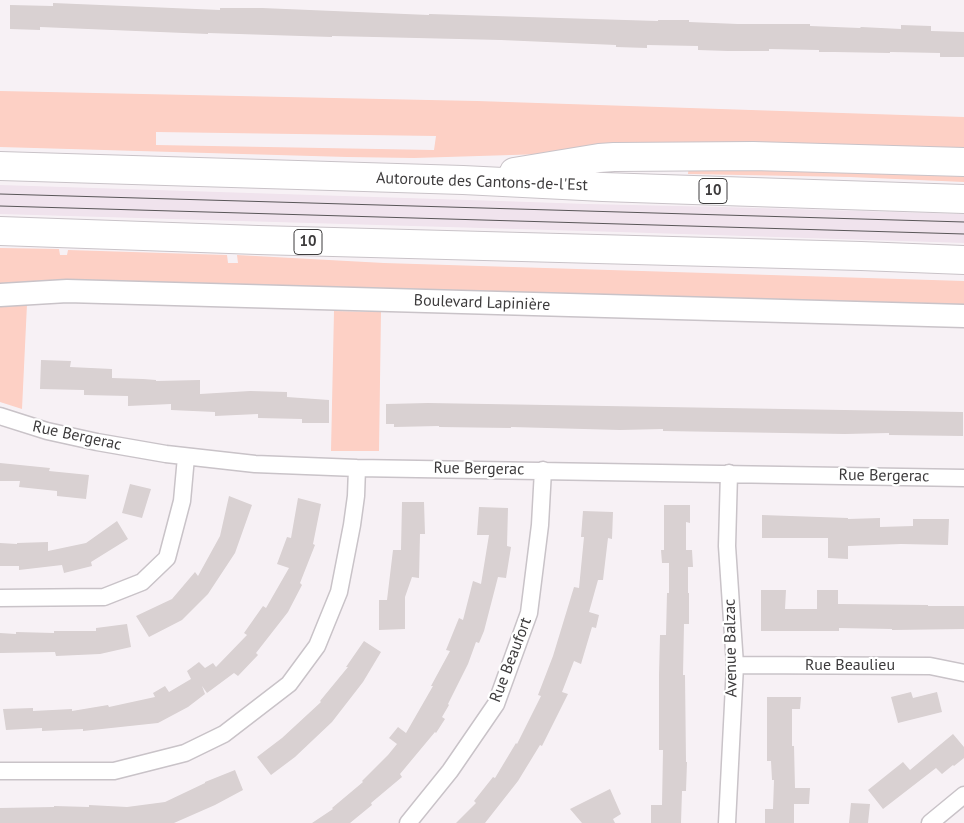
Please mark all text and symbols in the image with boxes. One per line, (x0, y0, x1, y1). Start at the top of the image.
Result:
street label: Autoroute des Cantons-de-l'Est (376, 169, 588, 195)
road number: 10 (699, 178, 727, 204)
road number: 10 (294, 230, 322, 254)
street label: Boulevard Lapinière (413, 291, 551, 315)
street label: Rue Bergerac (31, 417, 123, 455)
street label: Rue Bergerac (434, 459, 524, 479)
street label: Rue Bergerac (839, 466, 929, 486)
street label: Avenue Balzac (721, 599, 741, 697)
street label: Rue Beaufort (486, 615, 536, 705)
street label: Rue Beaulieu (805, 655, 895, 675)

